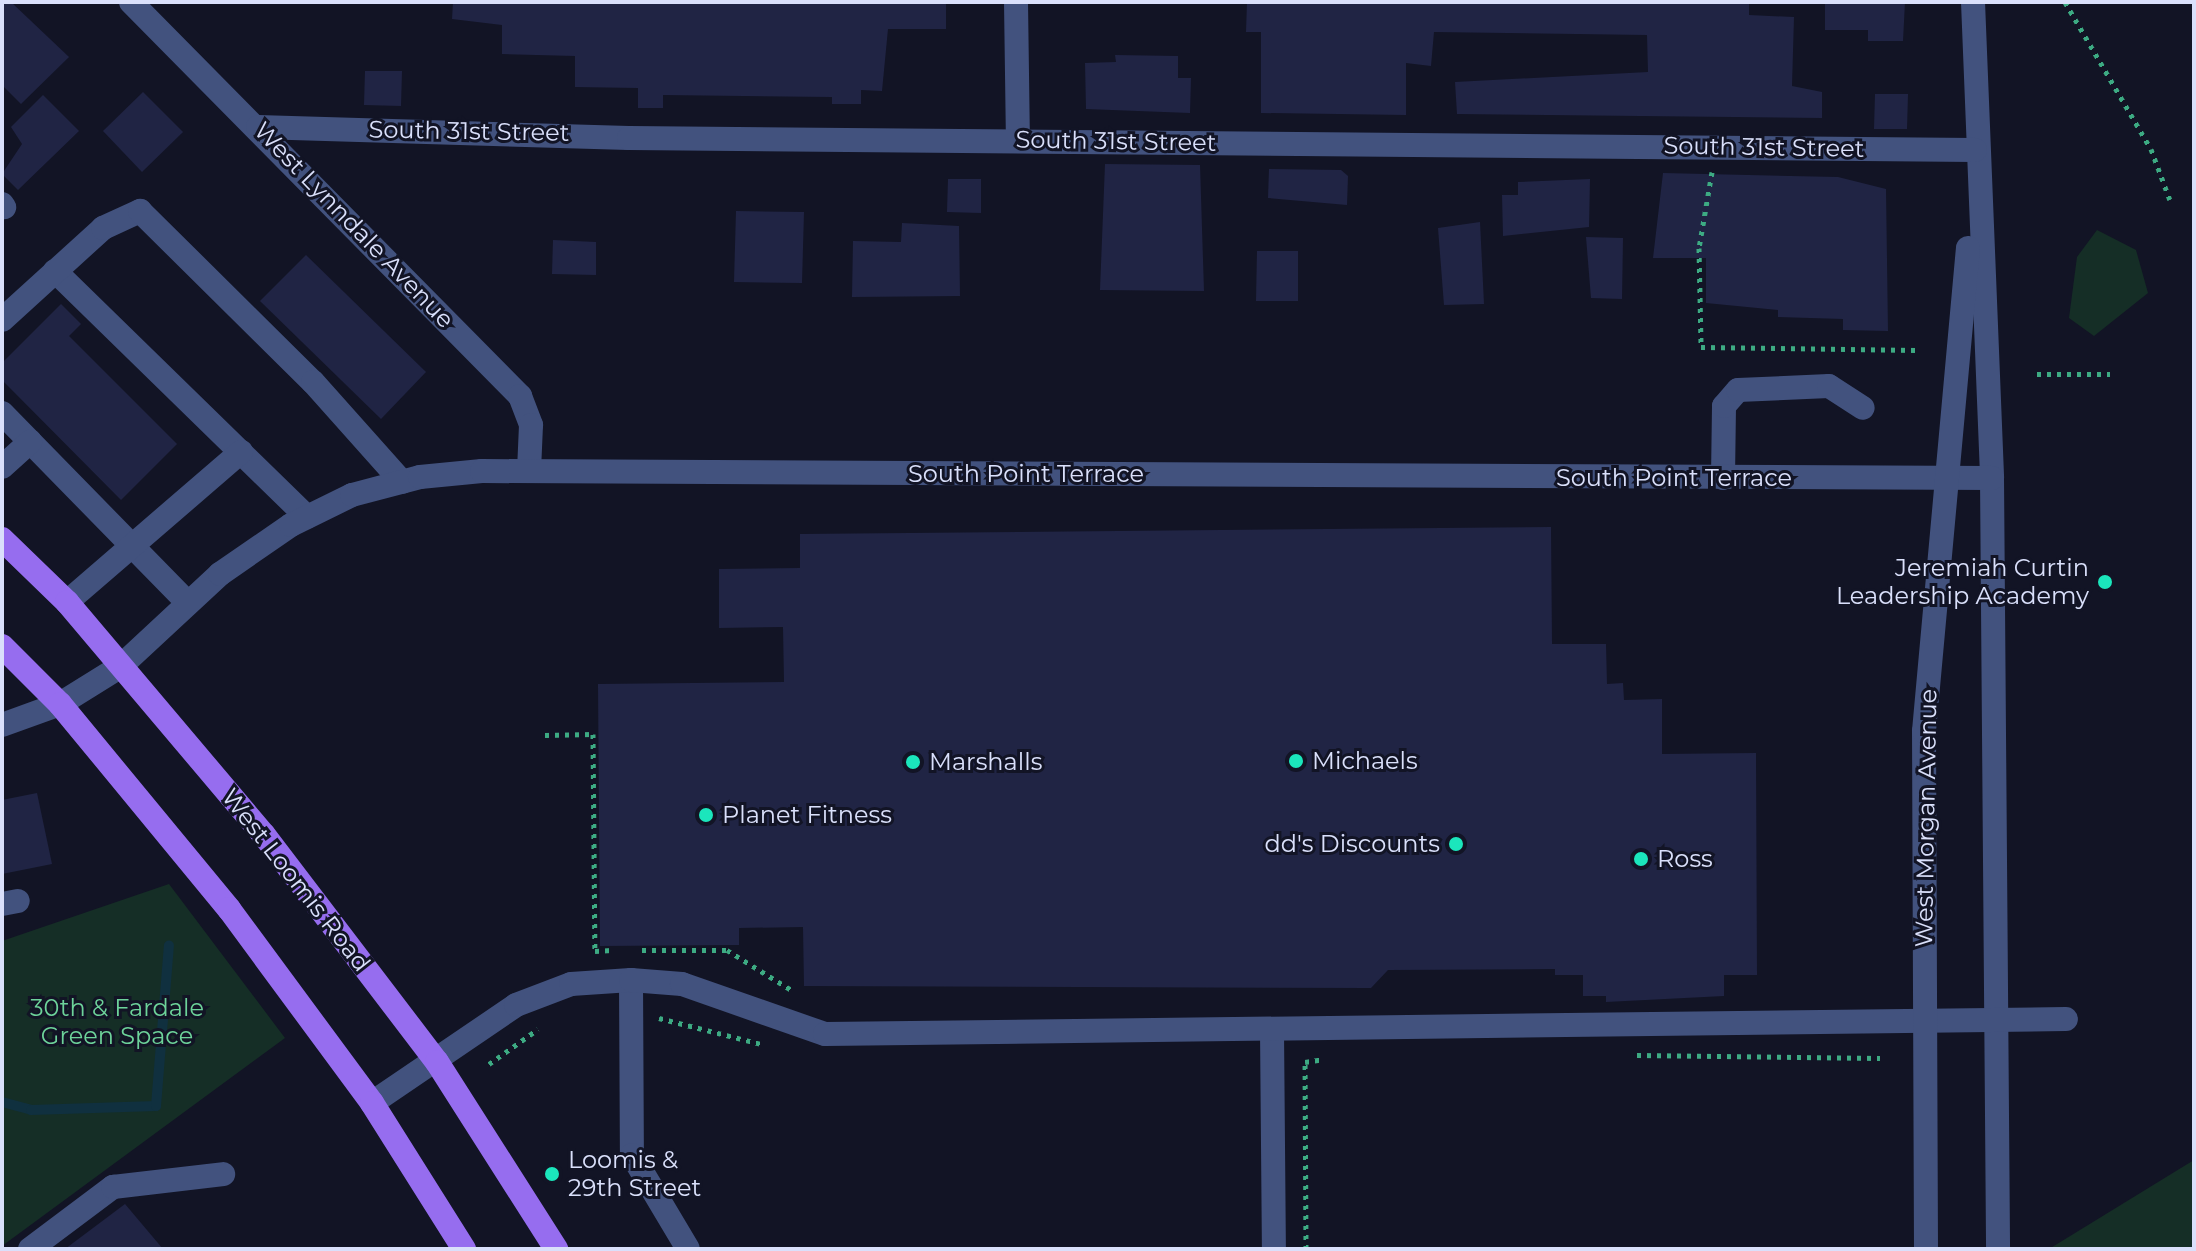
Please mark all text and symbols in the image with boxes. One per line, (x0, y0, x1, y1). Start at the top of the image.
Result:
street label: South 31st Street (368, 115, 570, 147)
street label: West Lynndale Avenue (248, 116, 460, 334)
street label: South 31st Street (1015, 125, 1217, 157)
street label: South 31st Street (1663, 131, 1865, 163)
street label: South Point Terrace (908, 460, 1144, 488)
street label: South Point Terrace (1556, 464, 1792, 492)
place label: Jeremiah Curtin Leadership Academy (1836, 554, 2089, 610)
marker: Jeremiah Curtin Leadership Academy (2096, 573, 2114, 591)
street label: West Morgan Avenue (1909, 688, 1943, 948)
place label: Michaels (1312, 747, 1418, 775)
place label: Marshalls (929, 748, 1042, 776)
marker: Michaels (1287, 752, 1305, 770)
marker: Marshalls (904, 753, 922, 771)
street label: West Loomis Road (216, 783, 376, 977)
place label: Planet Fitness (722, 801, 892, 829)
marker: Planet Fitness (697, 806, 715, 824)
place label: dd's Discounts (1264, 830, 1440, 858)
marker: dd's Discounts (1447, 835, 1465, 853)
place label: Ross (1657, 845, 1713, 873)
marker: Ross (1632, 850, 1650, 868)
park label: 30th & Fardale Green Space (30, 994, 204, 1050)
place label: Loomis & 29th Street (568, 1146, 701, 1202)
marker: Loomis & 29th Street (543, 1165, 561, 1183)

